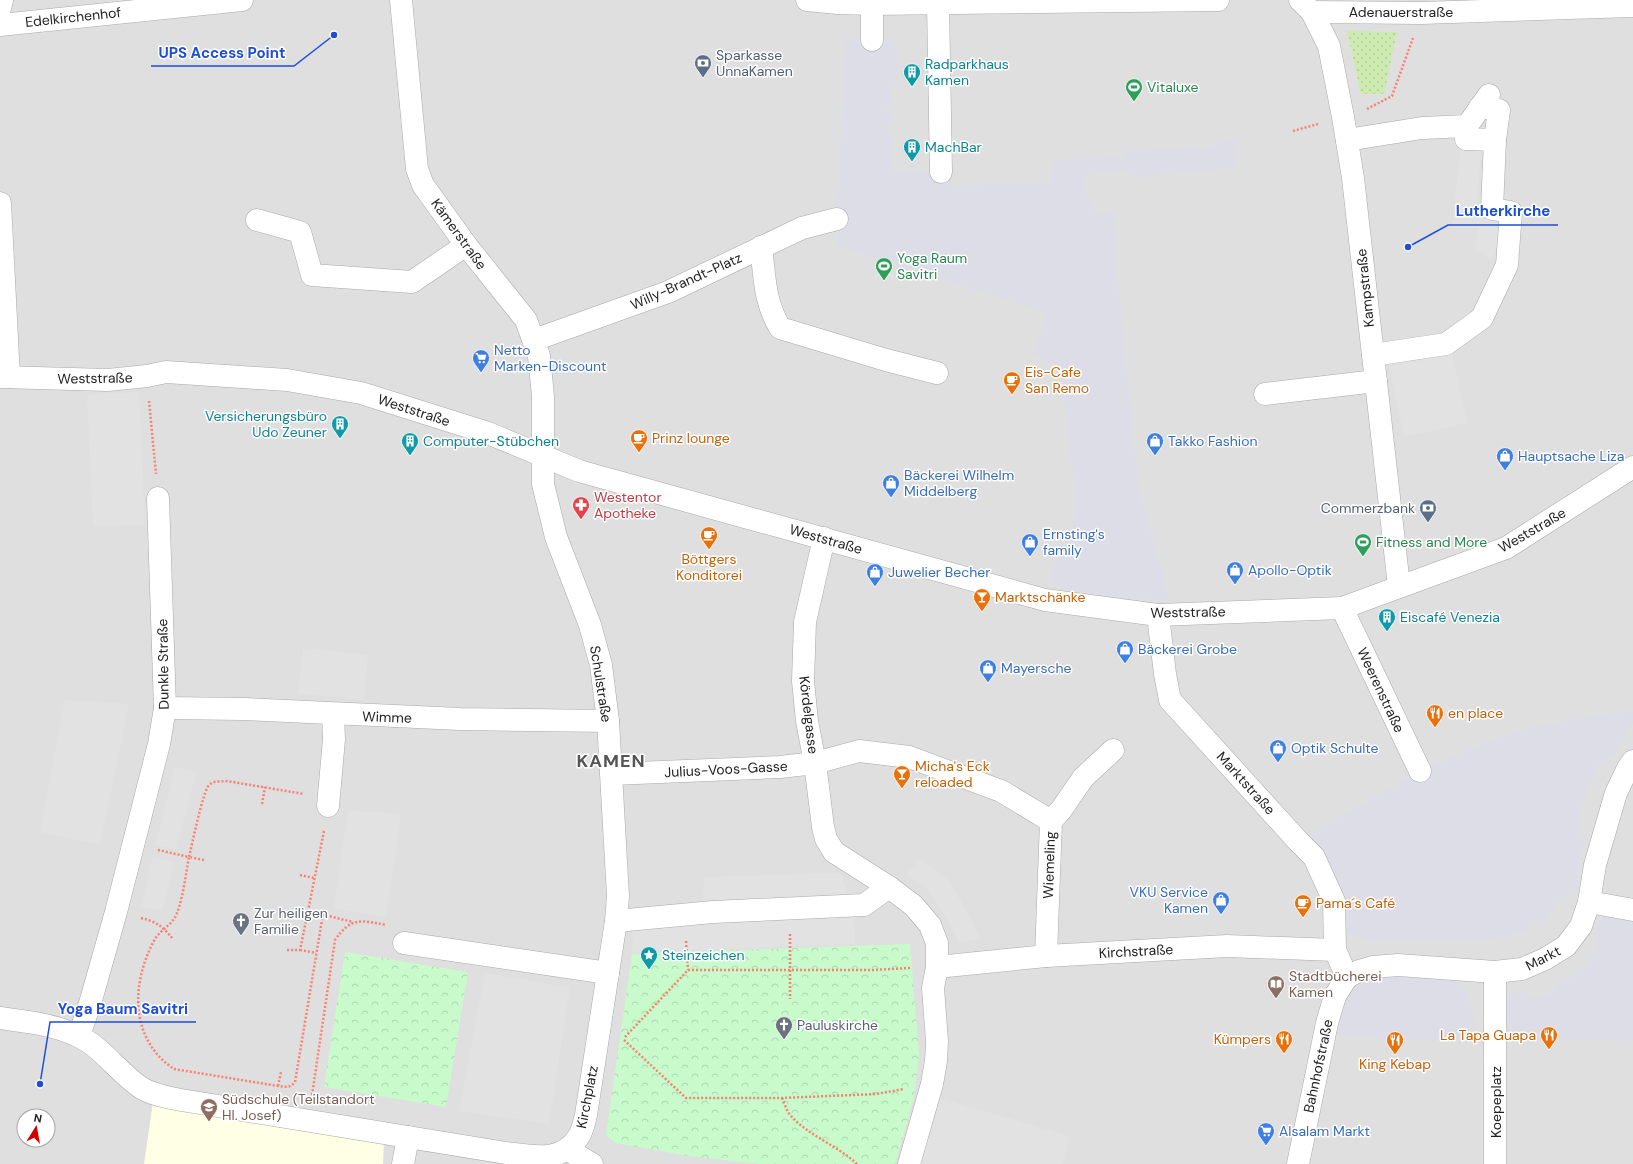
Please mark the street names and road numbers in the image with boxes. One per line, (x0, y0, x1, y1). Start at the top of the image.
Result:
street label: Edelkirchenhof (24, 3, 122, 31)
street label: Adenauerstraße (1349, 3, 1453, 21)
street label: Kämerstraße (427, 195, 491, 273)
street label: Willy-Brandt-Platz (627, 248, 745, 314)
street label: Kampstraße (1352, 248, 1378, 328)
street label: Weststraße (57, 368, 133, 388)
street label: Weststraße (376, 390, 452, 430)
street label: Weststraße (1495, 503, 1569, 557)
street label: Weststraße (787, 520, 865, 558)
street label: Weststraße (1150, 602, 1226, 622)
street label: Dunkle Straße (153, 618, 173, 710)
street label: Schulstraße (586, 644, 616, 724)
street label: Weerenstraße (1353, 645, 1409, 735)
street label: Kördelgasse (795, 675, 823, 755)
street label: Wimme (362, 707, 412, 727)
street label: Marktstraße (1213, 748, 1279, 818)
street label: Julius-Voos-Gasse (664, 757, 788, 781)
street label: Wiemeling (1039, 831, 1059, 899)
street label: Kirchstraße (1098, 940, 1174, 962)
street label: Markt (1522, 942, 1564, 974)
street label: Bahnhofstraße (1299, 1018, 1337, 1114)
street label: Kirchplatz (572, 1064, 602, 1130)
street label: Koepeplatz (1487, 1066, 1505, 1138)

